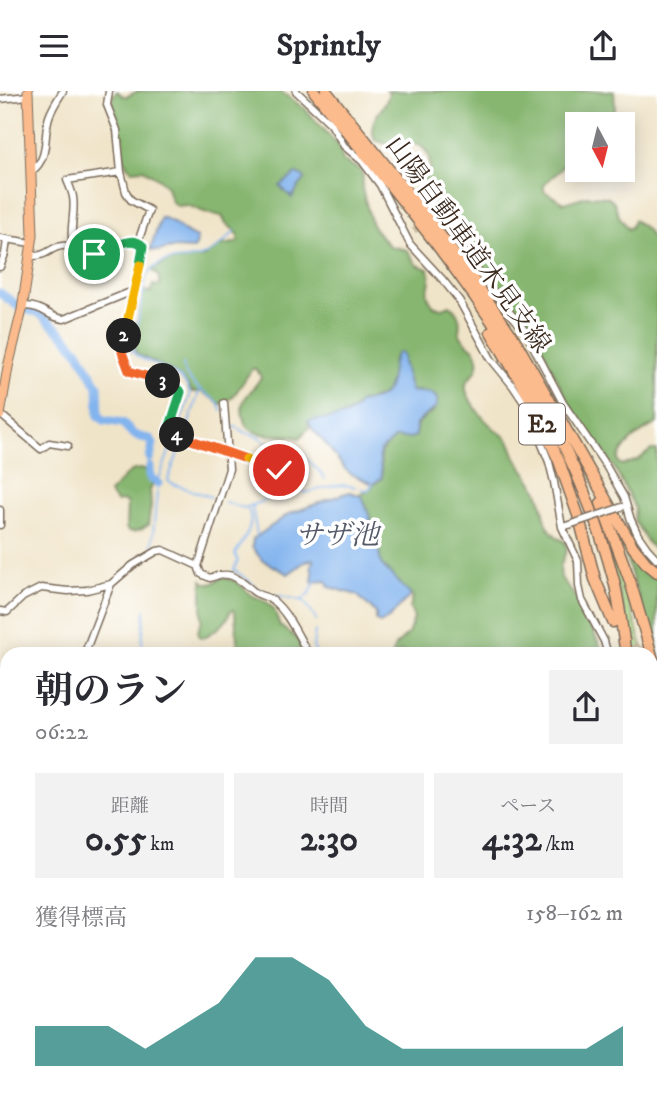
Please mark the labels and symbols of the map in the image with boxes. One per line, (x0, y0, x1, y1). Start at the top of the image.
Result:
north arrow (565, 112, 635, 182)
street label: 山陽自動車道木見支線 (378, 130, 558, 360)
pin (64, 224, 124, 284)
pin: 2 (106, 319, 142, 353)
pin: 3 (146, 363, 180, 399)
road number: E2 (519, 403, 565, 445)
pin: 4 (160, 417, 194, 453)
pin (249, 440, 309, 500)
water label: サザ池 (295, 518, 382, 553)

